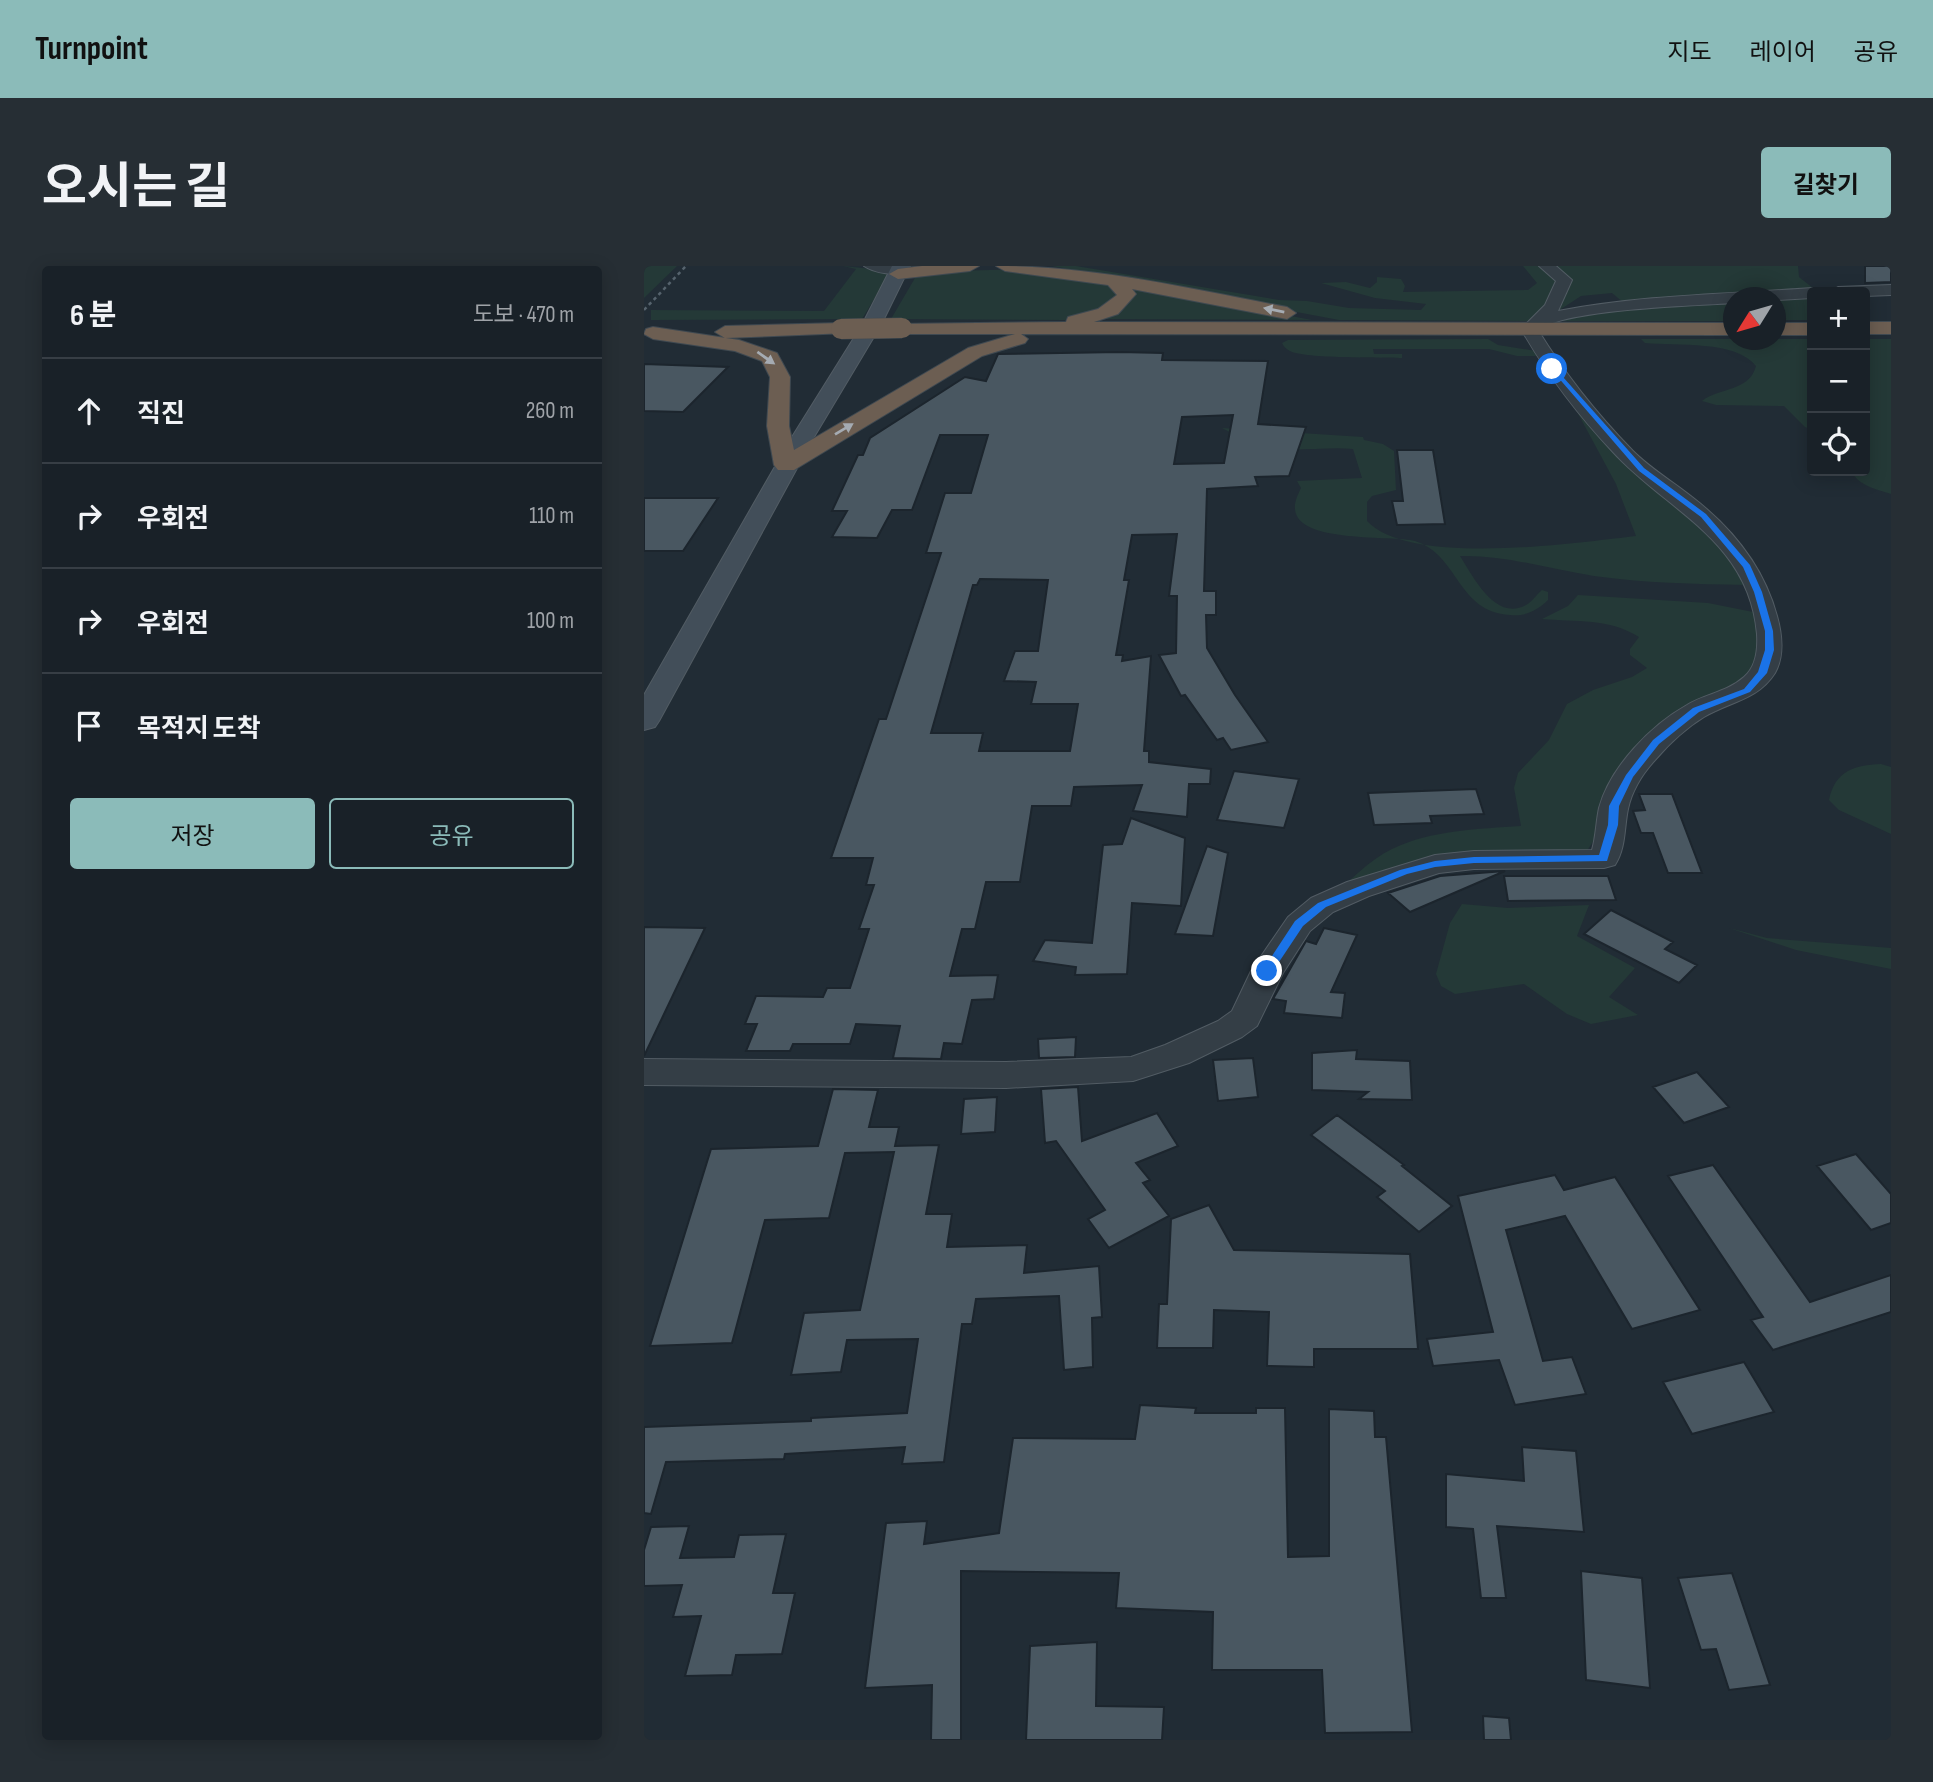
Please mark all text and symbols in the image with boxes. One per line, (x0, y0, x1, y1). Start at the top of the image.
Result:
text: Turnpoint (35, 29, 148, 69)
text: 지도 (1667, 38, 1712, 67)
text: 레이어 (1750, 38, 1816, 67)
text: 공유 (1854, 38, 1898, 67)
button: 길찾기 (1761, 147, 1891, 218)
text: 오시는 길 (42, 159, 230, 218)
north arrow (1723, 287, 1786, 350)
map controls (1807, 287, 1870, 476)
button: + (1807, 287, 1870, 350)
text: 6 분 (70, 298, 116, 334)
text: 도보 · 470 m (473, 301, 574, 329)
one-way arrow (1263, 304, 1285, 315)
button: − (1807, 350, 1870, 413)
one-way arrow (756, 352, 776, 365)
route start (1536, 353, 1567, 384)
icon: ahead (70, 392, 108, 430)
text: 260 m (526, 397, 574, 425)
text: 직진 (137, 399, 185, 430)
button: locate (1807, 413, 1870, 476)
one-way arrow (834, 423, 854, 436)
icon: right (70, 497, 108, 535)
text: 110 m (529, 502, 574, 530)
text: 우회전 (137, 504, 209, 535)
icon: right (70, 602, 108, 640)
text: 100 m (527, 607, 574, 635)
text: 우회전 (137, 609, 209, 640)
icon: arrive (70, 707, 108, 745)
text: 목적지 도착 (137, 714, 261, 745)
button: 저장 (70, 798, 315, 869)
button: 공유 (329, 798, 574, 869)
route end (1251, 955, 1282, 986)

